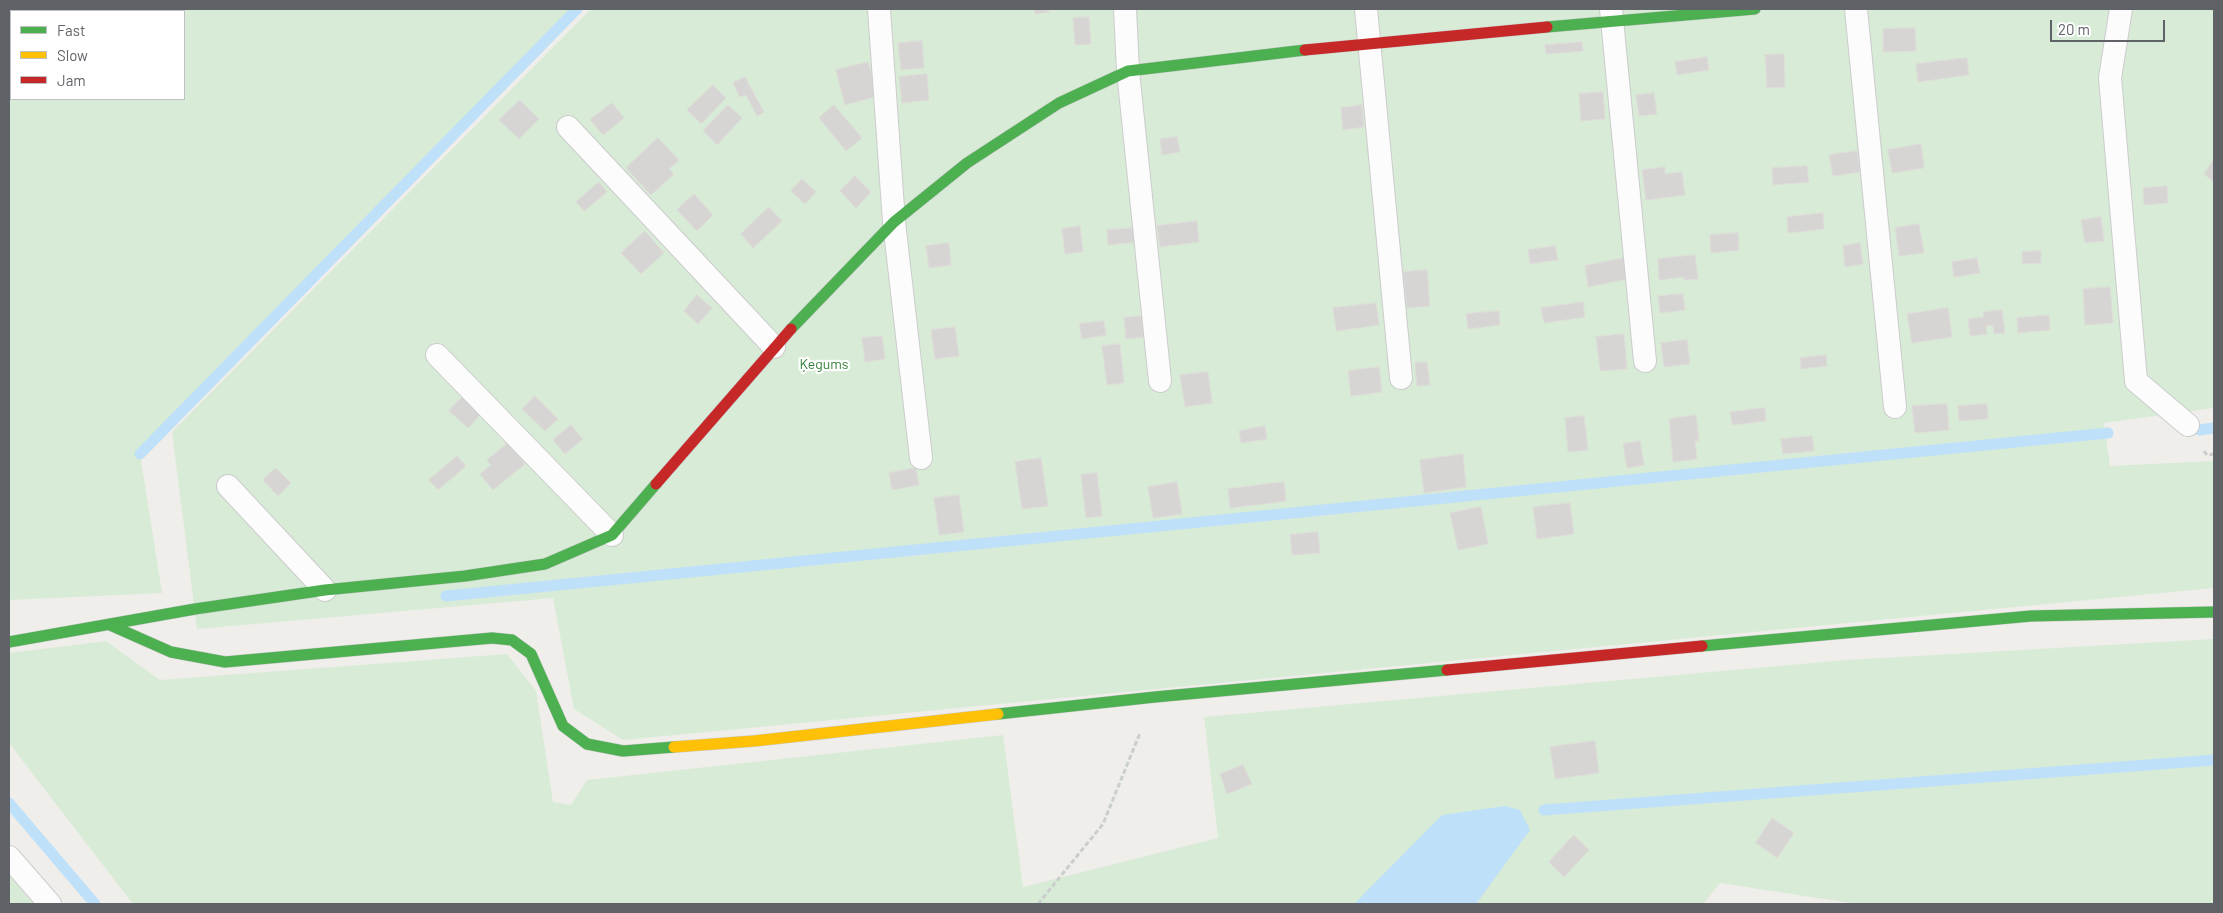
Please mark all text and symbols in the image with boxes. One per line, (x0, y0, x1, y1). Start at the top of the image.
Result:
legend (10, 10, 185, 100)
scale bar (2053, 10, 2168, 42)
text: 20 m (2058, 20, 2090, 38)
text: Fast (57, 21, 85, 39)
text: Slow (57, 46, 88, 64)
text: Jam (57, 71, 86, 89)
park label: Ķegums (799, 356, 849, 372)

